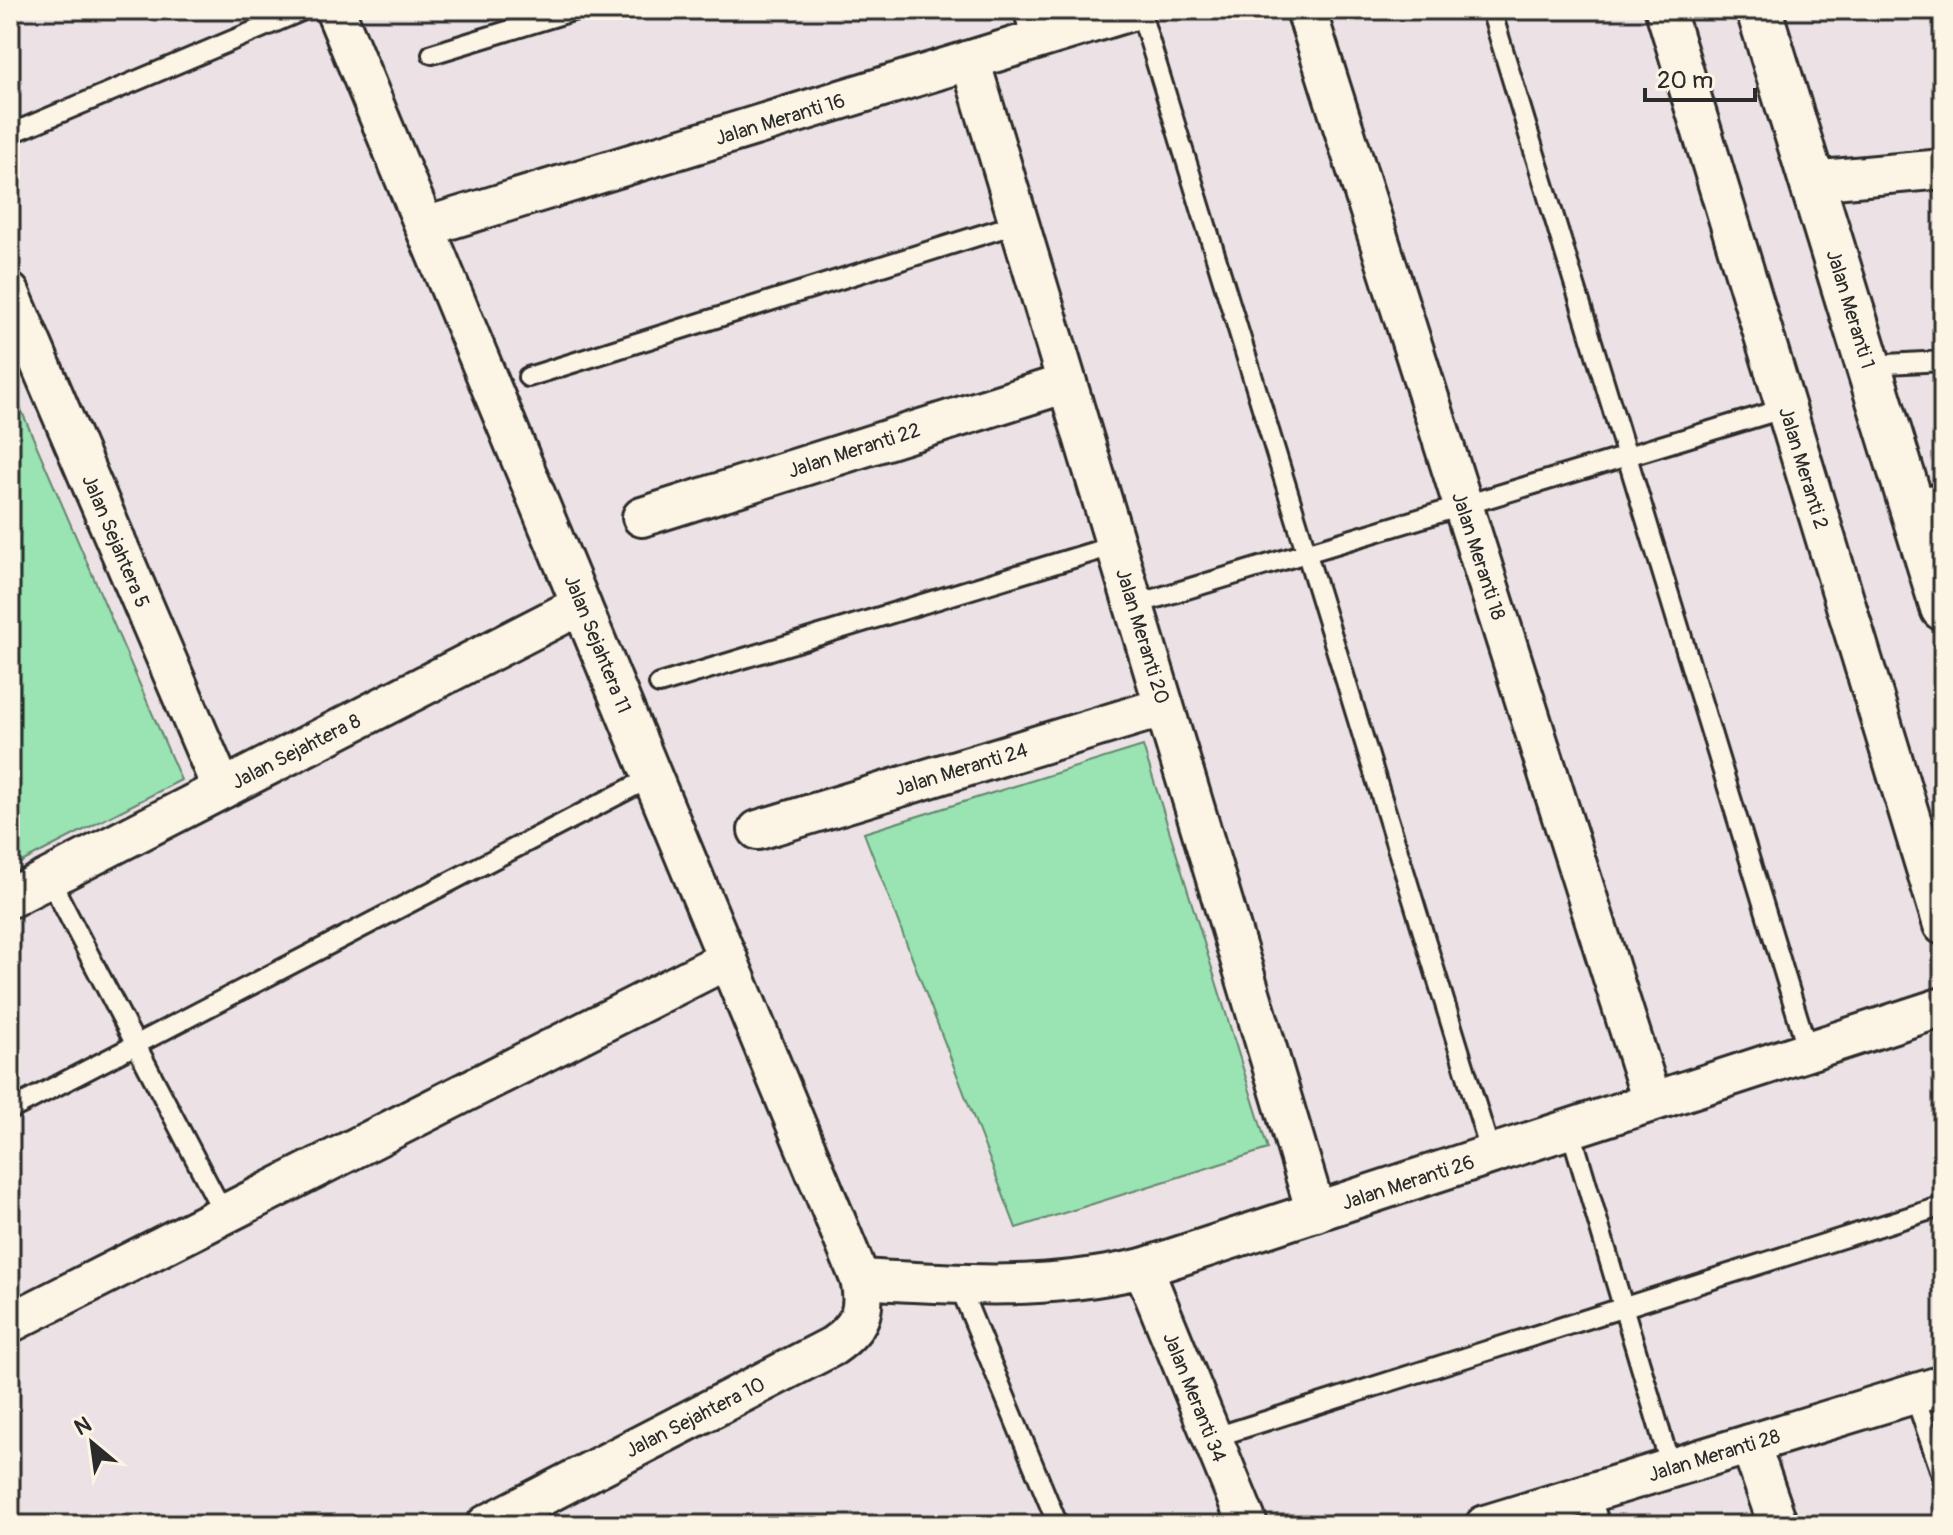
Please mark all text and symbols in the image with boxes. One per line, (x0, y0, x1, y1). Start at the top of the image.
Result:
scale bar (1645, 52, 1755, 102)
text: 20 m (1657, 66, 1713, 95)
street label: Jalan Meranti 16 (712, 88, 848, 151)
street label: Jalan Meranti 1 (1821, 247, 1880, 372)
street label: Jalan Meranti 2 (1773, 404, 1834, 532)
street label: Jalan Meranti 22 (785, 417, 923, 484)
street label: Jalan Sejahtera 5 (76, 471, 155, 612)
street label: Jalan Meranti 18 (1446, 489, 1511, 623)
street label: Jalan Meranti 20 (1110, 566, 1175, 707)
street label: Jalan Sejahtera 11 (558, 571, 637, 717)
street label: Jalan Sejahtera 8 (227, 708, 365, 795)
street label: Jalan Meranti 24 (892, 737, 1031, 802)
street label: Jalan Meranti 26 (1339, 1149, 1478, 1216)
street label: Jalan Meranti 34 (1157, 1329, 1232, 1466)
street label: Jalan Sejahtera 10 (621, 1372, 769, 1463)
north arrow (52, 1403, 132, 1483)
text: N (69, 1410, 96, 1442)
street label: Jalan Meranti 28 (1645, 1424, 1783, 1487)

